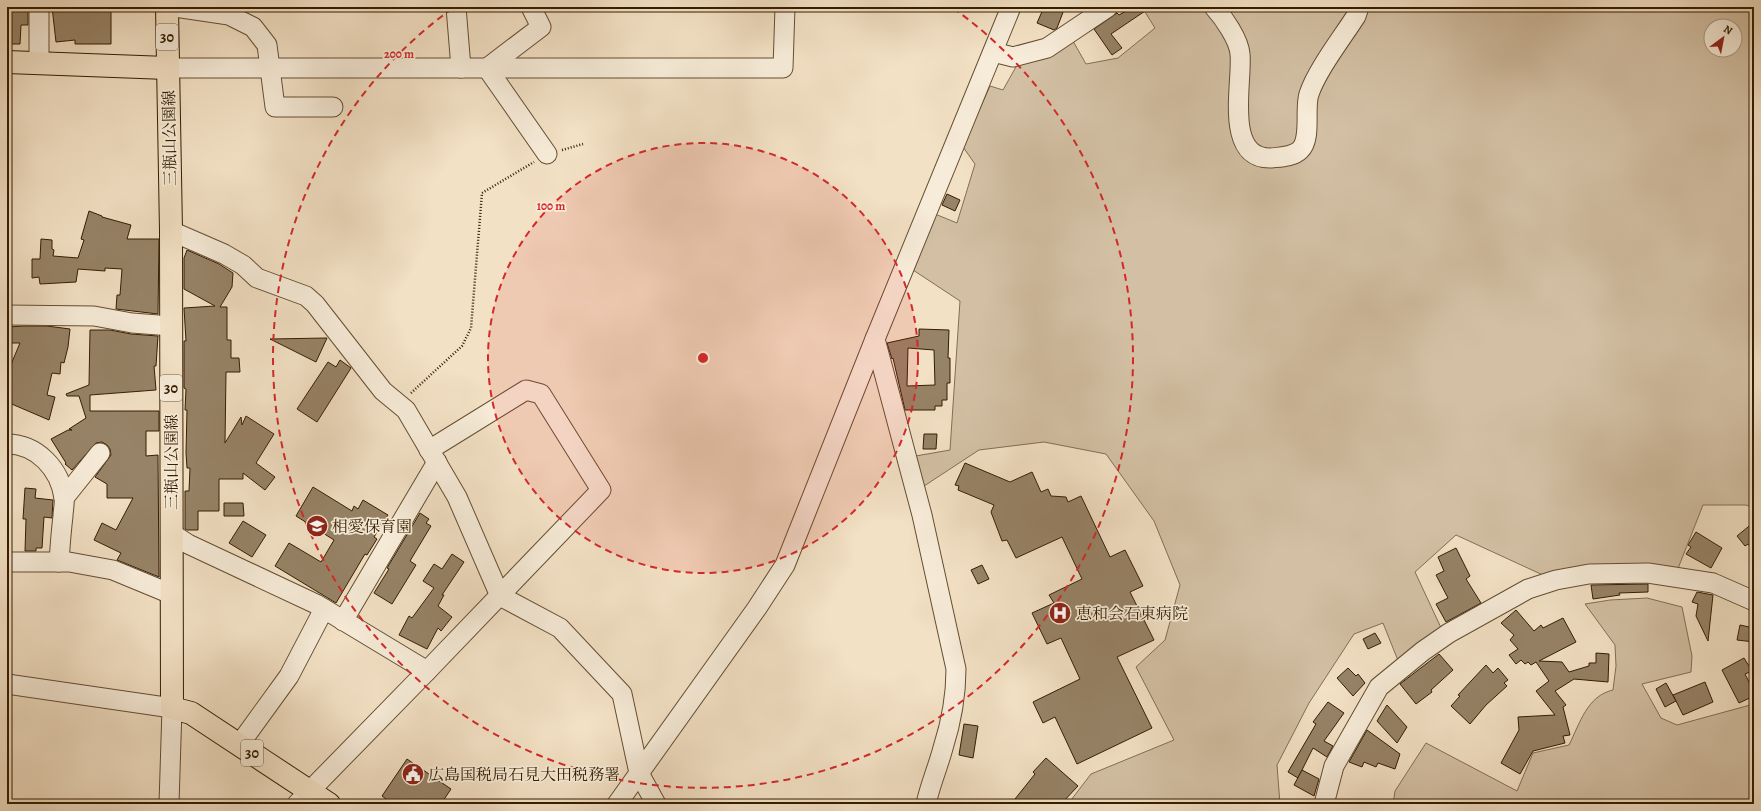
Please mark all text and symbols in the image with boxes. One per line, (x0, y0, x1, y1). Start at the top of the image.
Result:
north arrow (1703, 18, 1743, 58)
text: N (1721, 21, 1735, 38)
road number: 30 (156, 24, 178, 50)
text: 200 m (384, 46, 414, 62)
street label: 三瓶山公園線 (158, 90, 182, 186)
text: 100 m (537, 198, 565, 214)
centre of rings (696, 351, 710, 365)
road number: 30 (160, 375, 182, 401)
street label: 三瓶山公園線 (161, 414, 183, 510)
school or university icon: 相愛保育園 (304, 513, 330, 539)
place label: 相愛保育園 (332, 516, 412, 538)
hospital icon: 恵和会石東病院 (1047, 600, 1073, 626)
place label: 恵和会石東病院 (1076, 603, 1188, 625)
road number: 30 (241, 740, 263, 766)
public building icon: 広島国税局石見大田税務署 (400, 761, 426, 787)
place label: 広島国税局石見大田税務署 (428, 764, 620, 786)

